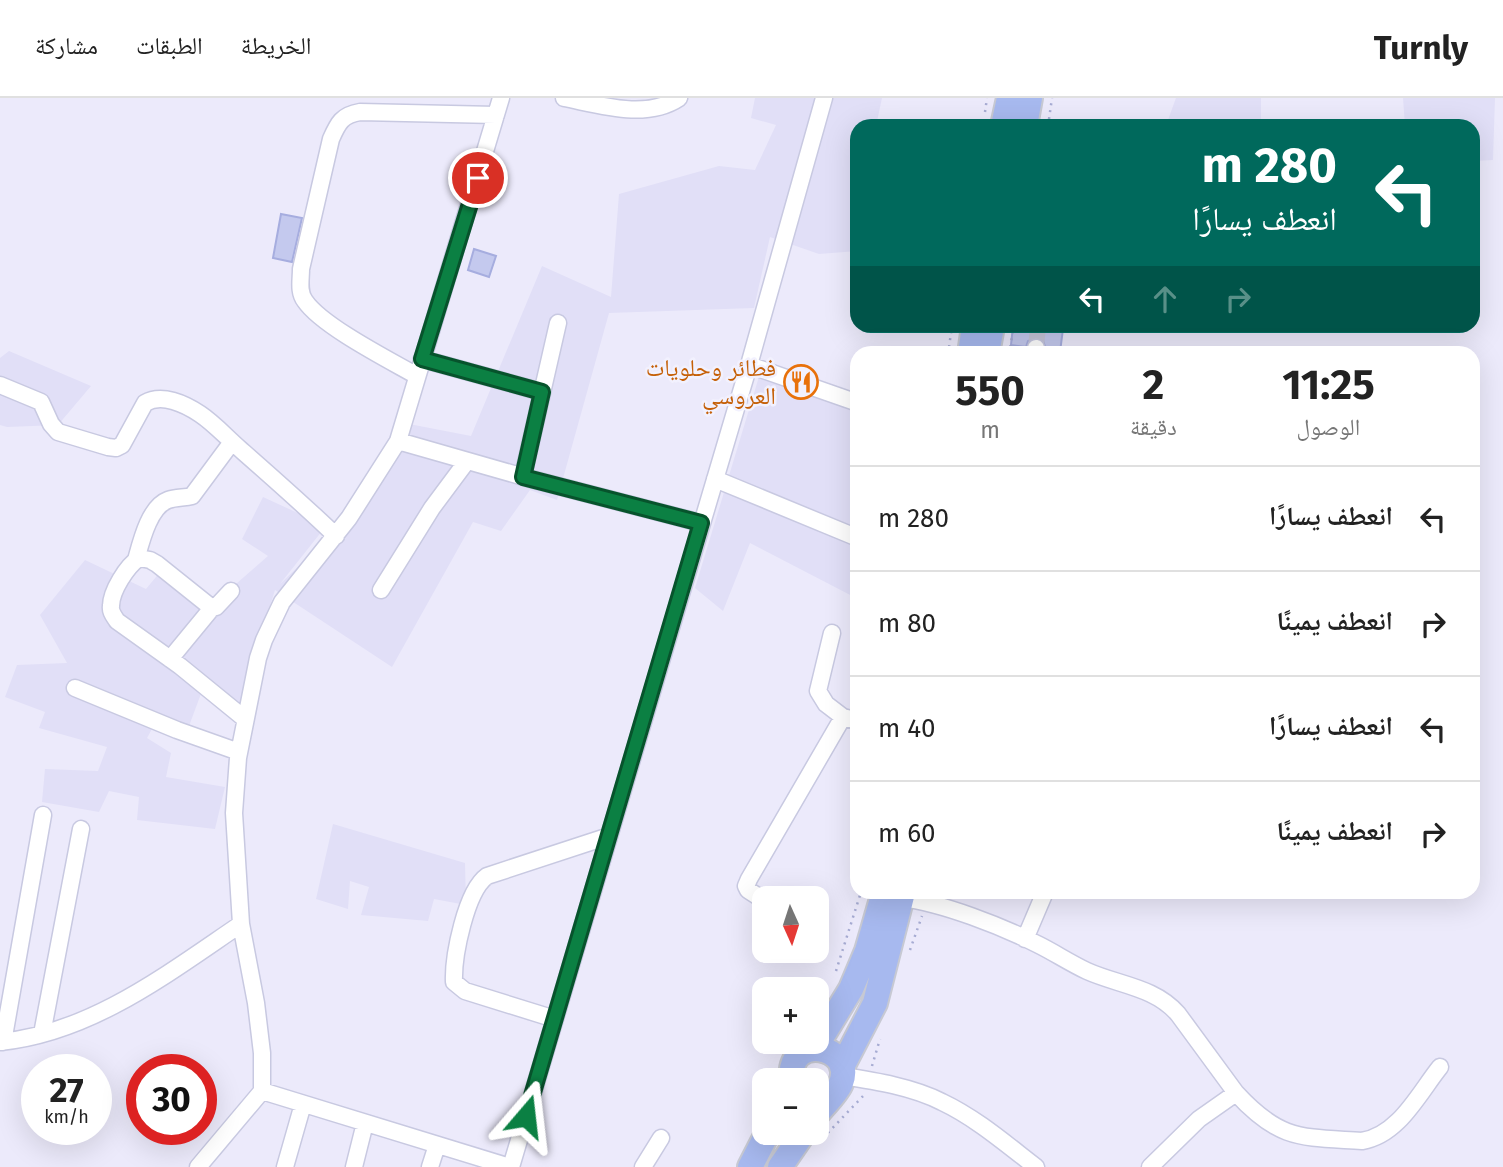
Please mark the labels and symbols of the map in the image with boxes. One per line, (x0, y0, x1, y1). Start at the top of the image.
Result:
pin (448, 148, 508, 208)
place label: فطائر وحلويات العروسي (646, 354, 776, 415)
restaurant icon: فطائر وحلويات العروسي (782, 363, 820, 401)
north arrow (752, 886, 830, 962)
speed limit sign: 30 (126, 1054, 217, 1145)
position arrow (489, 1079, 563, 1153)

